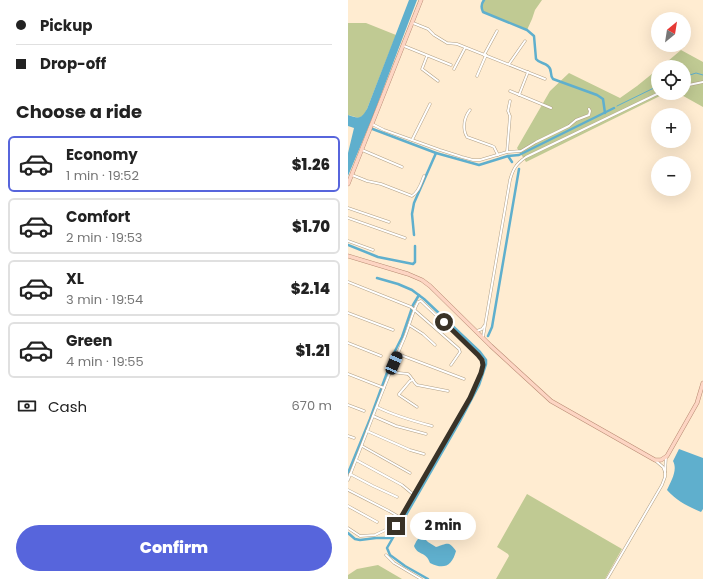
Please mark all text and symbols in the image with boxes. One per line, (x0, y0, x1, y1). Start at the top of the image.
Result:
north arrow (651, 12, 691, 52)
map controls (651, 12, 691, 196)
text: Pickup (40, 15, 92, 36)
text: Drop-off (40, 53, 106, 74)
button: locate (651, 60, 691, 100)
text: Choose a ride (16, 99, 142, 124)
button: + (651, 108, 691, 148)
text: Economy (66, 144, 138, 165)
icon: car (18, 146, 54, 182)
text: $1.26 (292, 154, 330, 175)
button: − (651, 156, 691, 196)
text: 1 min · 19:52 (66, 166, 139, 185)
text: Comfort (66, 206, 130, 227)
icon: car (18, 208, 54, 244)
text: $1.70 (292, 216, 330, 237)
text: 2 min · 19:53 (66, 228, 143, 247)
text: XL (66, 268, 84, 289)
icon: car (18, 270, 54, 306)
text: $2.14 (291, 278, 330, 299)
text: 3 min · 19:54 (66, 290, 143, 309)
route start (435, 313, 453, 331)
text: Green (66, 330, 112, 351)
icon: car (18, 332, 54, 368)
text: $1.21 (295, 340, 330, 361)
car (384, 350, 404, 376)
text: 4 min · 19:55 (66, 352, 144, 371)
icon: cash (16, 395, 38, 417)
text: Cash (48, 396, 87, 417)
text: 670 m (292, 396, 332, 415)
callout: 2 min (410, 512, 476, 540)
text: 2 min (425, 516, 461, 535)
route end (387, 517, 405, 535)
button: Confirm (16, 525, 332, 571)

